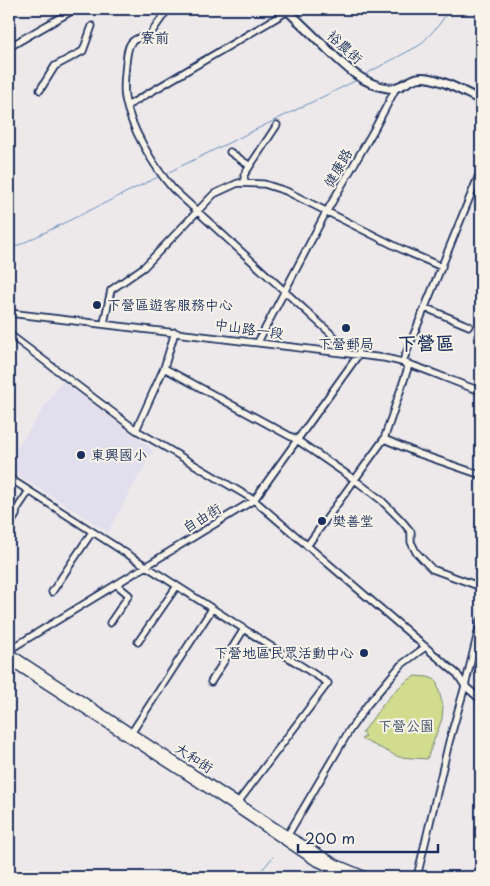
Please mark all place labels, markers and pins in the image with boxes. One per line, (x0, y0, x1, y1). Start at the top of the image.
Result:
place label: 下營區遊客服務中心 (107, 294, 233, 315)
marker: 下營區遊客服務中心 (91, 299, 103, 311)
marker: 下營郵局 (340, 322, 352, 334)
place label: 下營郵局 (318, 333, 374, 354)
place label: 東興國小 (91, 444, 147, 465)
marker: 東興國小 (75, 449, 87, 461)
place label: 樊善堂 (332, 510, 374, 531)
marker: 樊善堂 (316, 515, 328, 527)
place label: 下營地區民眾活動中心 (214, 642, 354, 663)
marker: 下營地區民眾活動中心 (358, 647, 370, 659)

